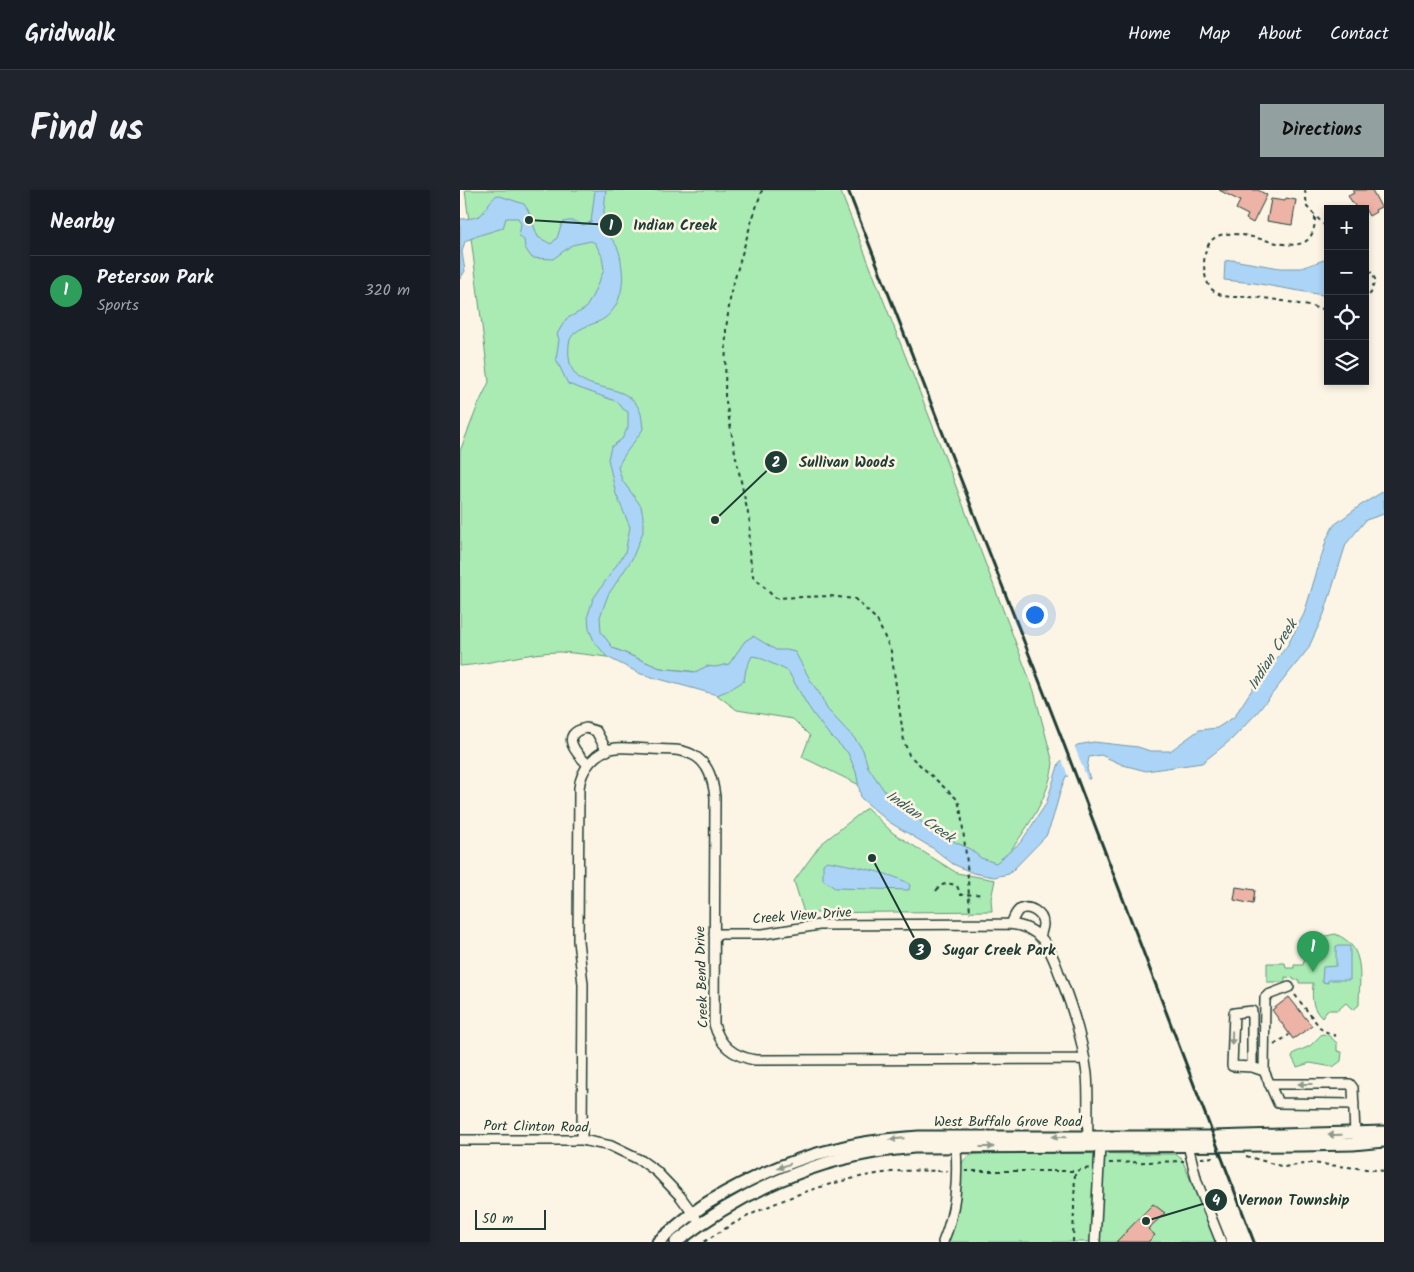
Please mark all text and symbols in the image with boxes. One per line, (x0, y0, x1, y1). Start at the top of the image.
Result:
text: Gridwalk (25, 15, 115, 54)
text: Home (1128, 20, 1171, 49)
text: Map (1199, 20, 1230, 49)
text: About (1258, 20, 1302, 49)
text: Contact (1330, 20, 1389, 49)
text: Find us (30, 102, 143, 158)
button: Directions (1260, 104, 1384, 157)
map controls (1324, 205, 1369, 385)
button: + (1324, 205, 1369, 250)
text: Nearby (50, 206, 115, 239)
callout: Indian Creek (598, 210, 727, 240)
text: 1 (609, 214, 614, 238)
text: Indian Creek (633, 214, 717, 238)
button: − (1324, 250, 1369, 295)
text: Peterson Park (97, 263, 213, 293)
text: 1 (64, 278, 68, 303)
text: 320 m (364, 278, 410, 303)
text: Sports (97, 293, 139, 318)
button: locate (1324, 295, 1369, 340)
button: layers (1324, 340, 1369, 385)
callout: Sullivan Woods (764, 447, 905, 477)
text: 2 (772, 451, 781, 475)
text: Sullivan Woods (799, 451, 895, 475)
your location (1022, 602, 1048, 628)
water label: Indian Creek (1242, 613, 1305, 695)
water label: Indian Creek (881, 784, 961, 851)
street label: Creek View Drive (752, 902, 853, 930)
street label: Creek Bend Drive (689, 925, 715, 1029)
pin: 1 (1297, 931, 1329, 972)
callout: Sugar Creek Park (908, 934, 1066, 964)
text: 3 (915, 939, 924, 963)
text: Sugar Creek Park (943, 939, 1056, 963)
one-way arrow (1228, 1030, 1236, 1046)
one-way arrow (1297, 1080, 1313, 1088)
street label: West Buffalo Grove Road (934, 1111, 1083, 1133)
street label: Port Clinton Road (483, 1115, 590, 1139)
one-way arrow (1327, 1131, 1343, 1139)
one-way arrow (1051, 1133, 1067, 1141)
one-way arrow (889, 1135, 905, 1143)
one-way arrow (979, 1143, 995, 1151)
one-way arrow (777, 1162, 792, 1170)
callout: Vernon Township (1203, 1185, 1360, 1215)
text: 4 (1212, 1189, 1220, 1213)
text: Vernon Township (1238, 1189, 1350, 1213)
scale bar (475, 1207, 546, 1230)
text: 50 m (482, 1208, 513, 1230)

